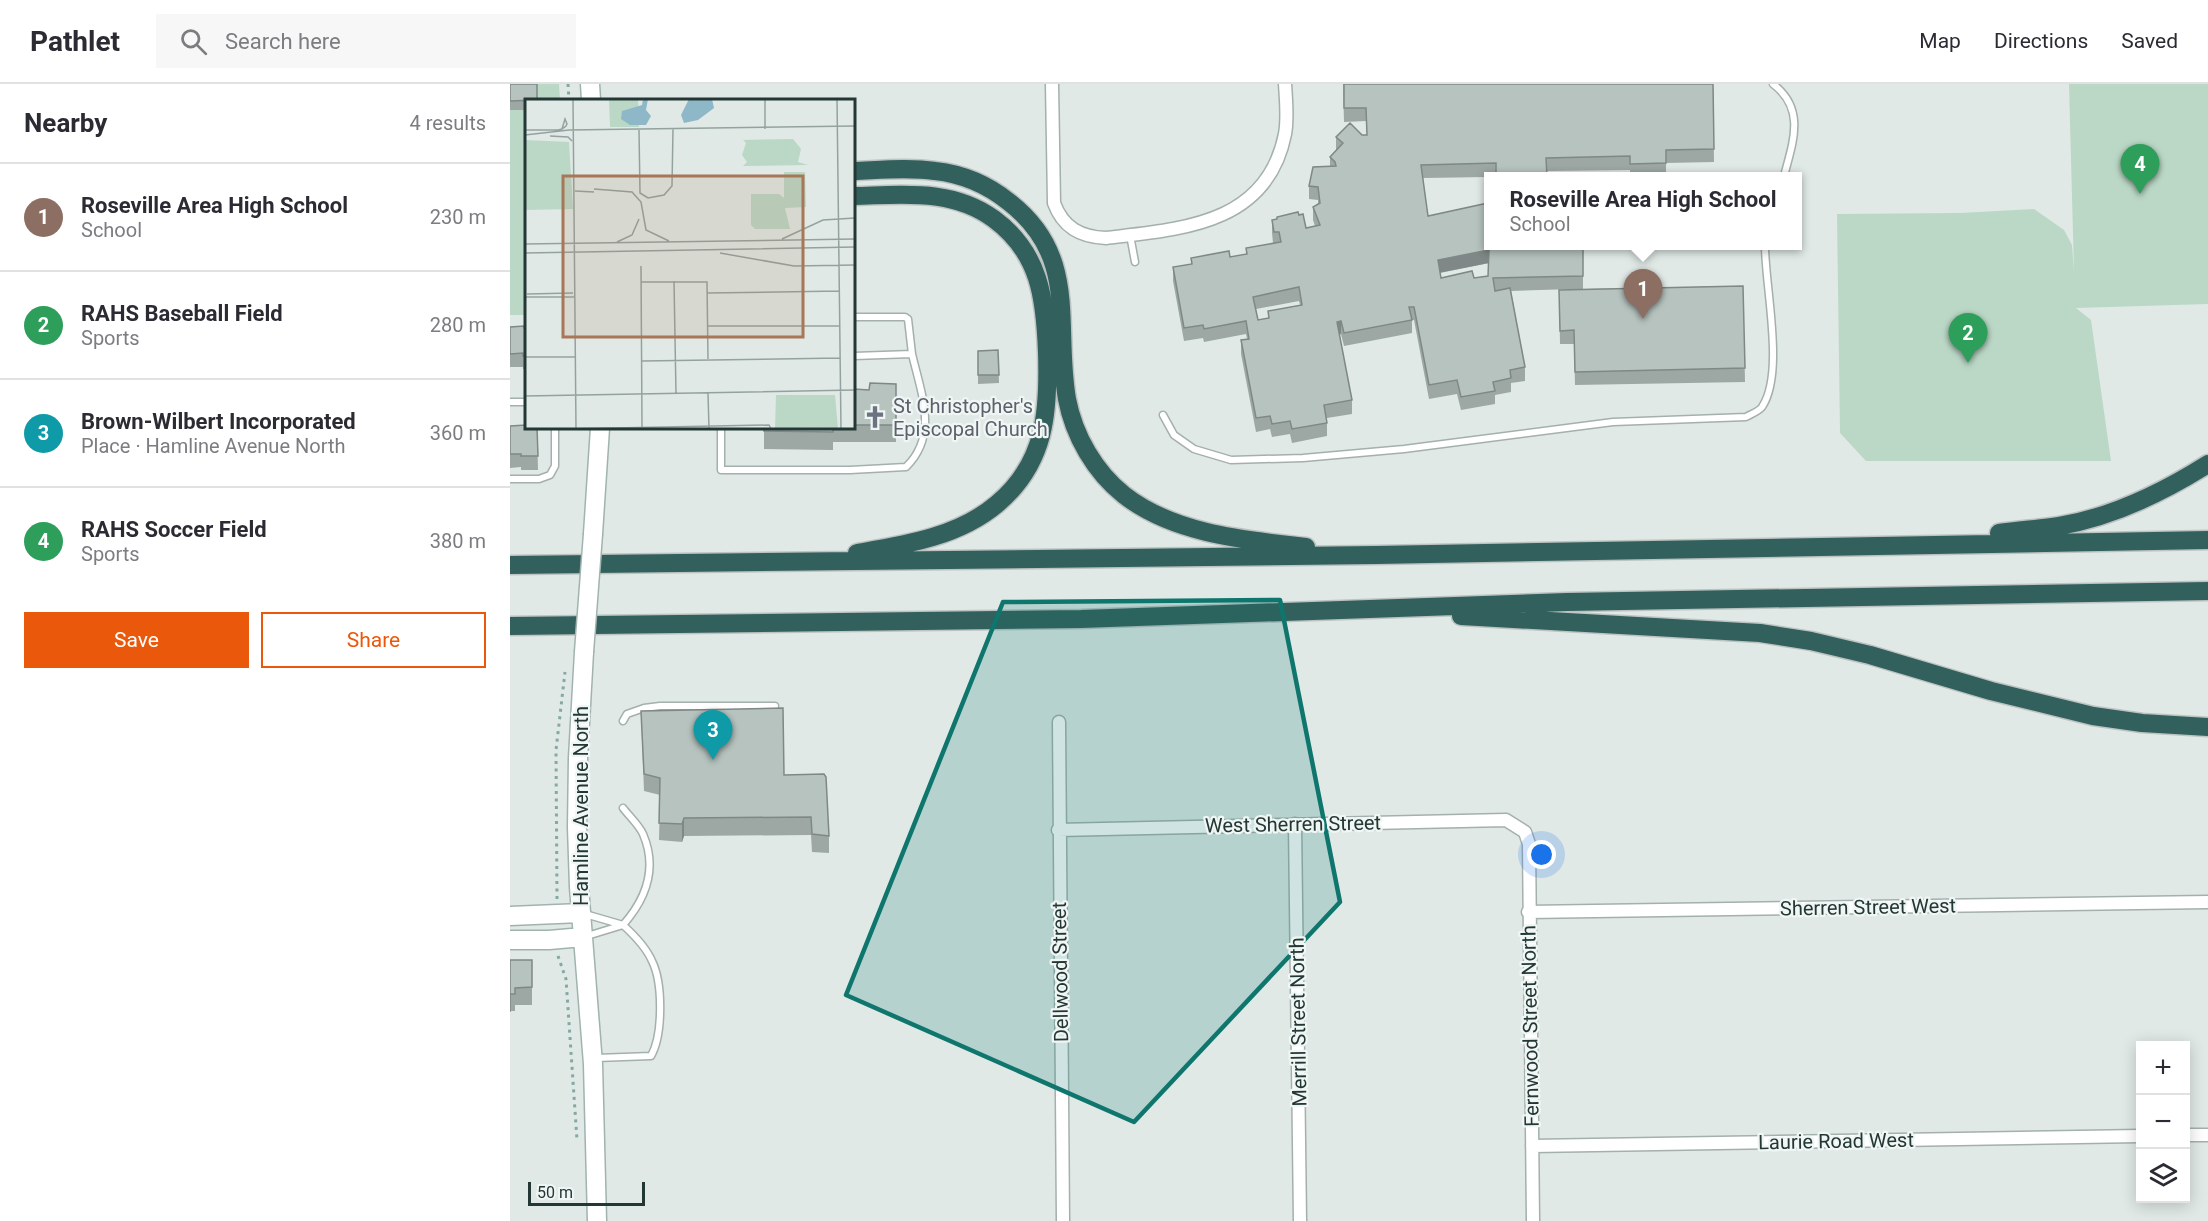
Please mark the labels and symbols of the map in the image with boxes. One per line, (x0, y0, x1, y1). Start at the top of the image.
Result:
inset map (525, 99, 855, 429)
pin: 4 (2120, 144, 2160, 194)
pin: 1 (1624, 270, 1662, 319)
pin: 2 (1948, 314, 1988, 363)
place label: St Christopher's Episcopal Church (893, 394, 1048, 441)
church icon: St Christopher's Episcopal Church (862, 404, 888, 430)
street label: Hamline Avenue North (569, 706, 593, 906)
pin: 3 (694, 710, 732, 760)
street label: West Sherren Street (1205, 810, 1381, 838)
your location (1527, 840, 1556, 869)
street label: Sherren Street West (1780, 893, 1956, 921)
street label: Dellwood Street (1047, 902, 1073, 1042)
street label: Fernwood Street North (1516, 925, 1544, 1127)
street label: Merrill Street North (1285, 937, 1311, 1107)
street label: Laurie Road West (1758, 1128, 1914, 1154)
scale bar (528, 1179, 645, 1206)

